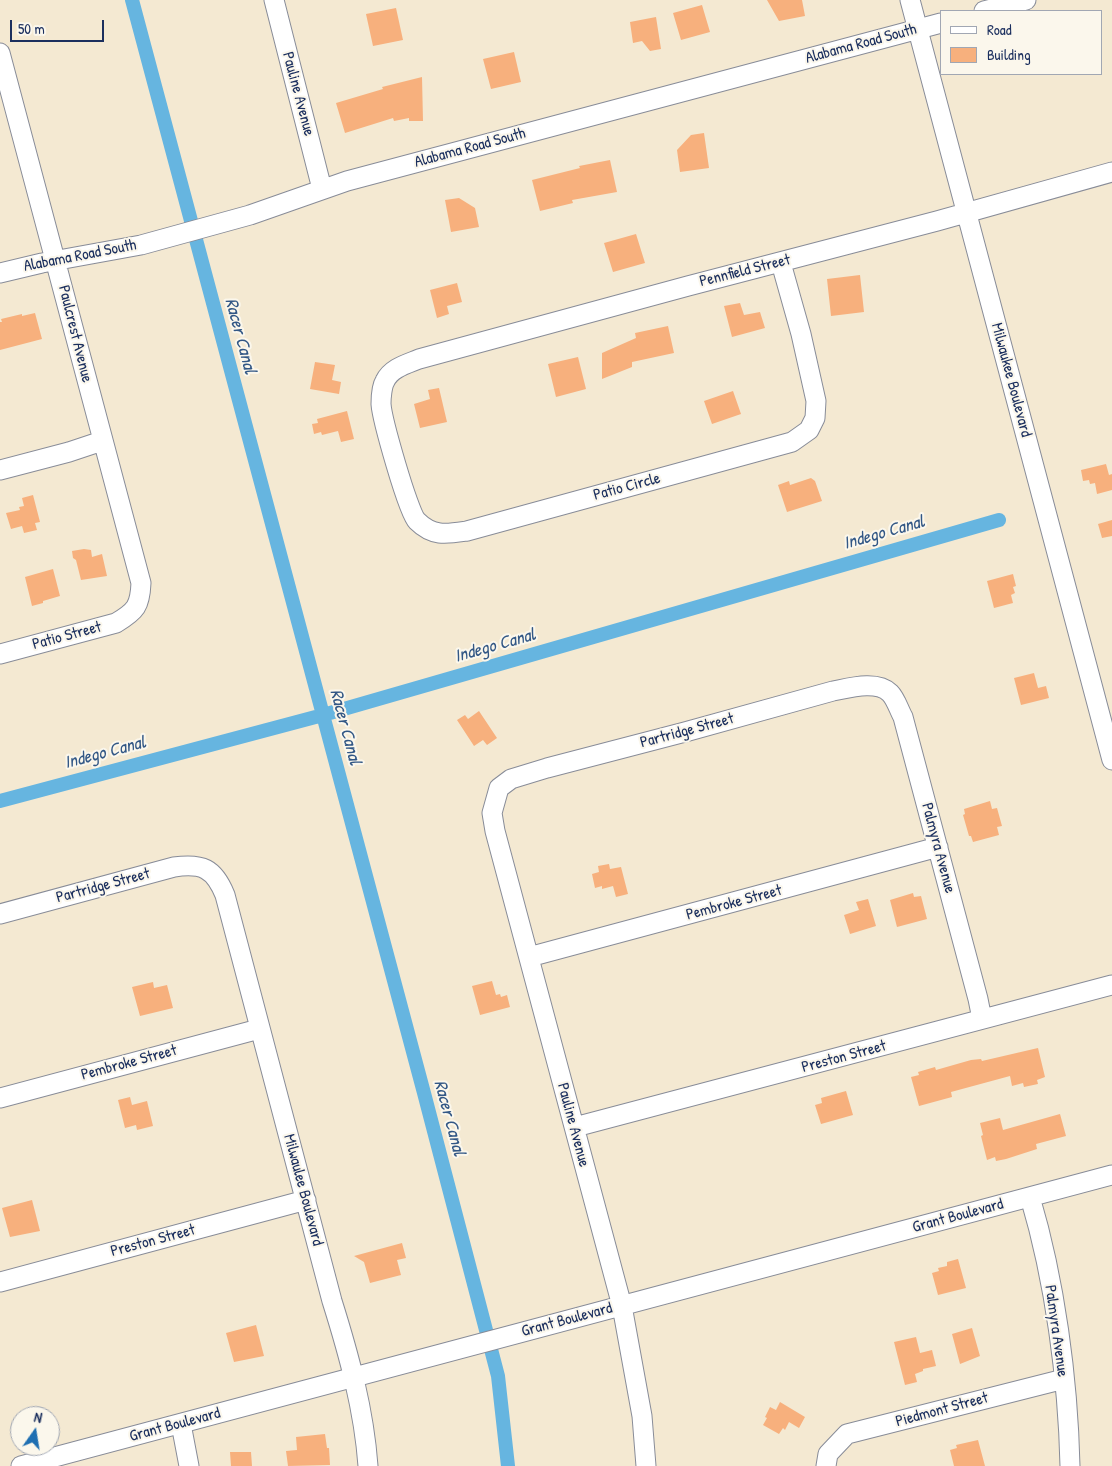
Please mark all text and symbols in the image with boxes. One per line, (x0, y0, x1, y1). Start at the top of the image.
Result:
scale bar (12, 10, 106, 42)
legend (940, 10, 1102, 75)
text: 50 m (18, 18, 45, 39)
text: Road (987, 19, 1012, 40)
street label: Alabama Road South (803, 20, 919, 68)
text: Building (987, 44, 1031, 65)
street label: Pauline Avenue (278, 50, 318, 138)
street label: Alabama Road South (412, 124, 528, 172)
street label: Alabama Road South (22, 236, 138, 276)
street label: Pennfield Street (698, 250, 792, 292)
street label: Paulcrest Avenue (54, 284, 96, 384)
water label: Racer Canal (220, 296, 260, 376)
street label: Milwaukee Boulevard (987, 321, 1035, 439)
street label: Patio Circle (591, 469, 663, 505)
water label: Indego Canal (841, 511, 927, 555)
street label: Patio Street (30, 618, 104, 654)
water label: Indego Canal (452, 624, 538, 668)
water label: Racer Canal (325, 687, 365, 767)
street label: Partridge Street (638, 709, 736, 753)
water label: Indego Canal (62, 732, 148, 774)
street label: Palmyra Avenue (917, 801, 959, 895)
street label: Partridge Street (54, 864, 152, 908)
street label: Pembroke Street (684, 881, 784, 925)
street label: Preston Street (800, 1037, 888, 1077)
street label: Pembroke Street (79, 1041, 179, 1085)
water label: Racer Canal (429, 1078, 469, 1158)
street label: Pauline Avenue (553, 1081, 593, 1169)
street label: Milwaulee Boulevard (279, 1132, 327, 1248)
street label: Grant Boulevard (911, 1195, 1005, 1237)
street label: Preston Street (109, 1221, 197, 1261)
street label: Palmyra Avenue (1040, 1284, 1072, 1378)
street label: Grant Boulevard (520, 1299, 614, 1341)
street label: Piedmont Street (894, 1388, 990, 1432)
street label: Grant Boulevard (128, 1404, 222, 1446)
north arrow (10, 1406, 60, 1456)
text: N (32, 1407, 44, 1427)

